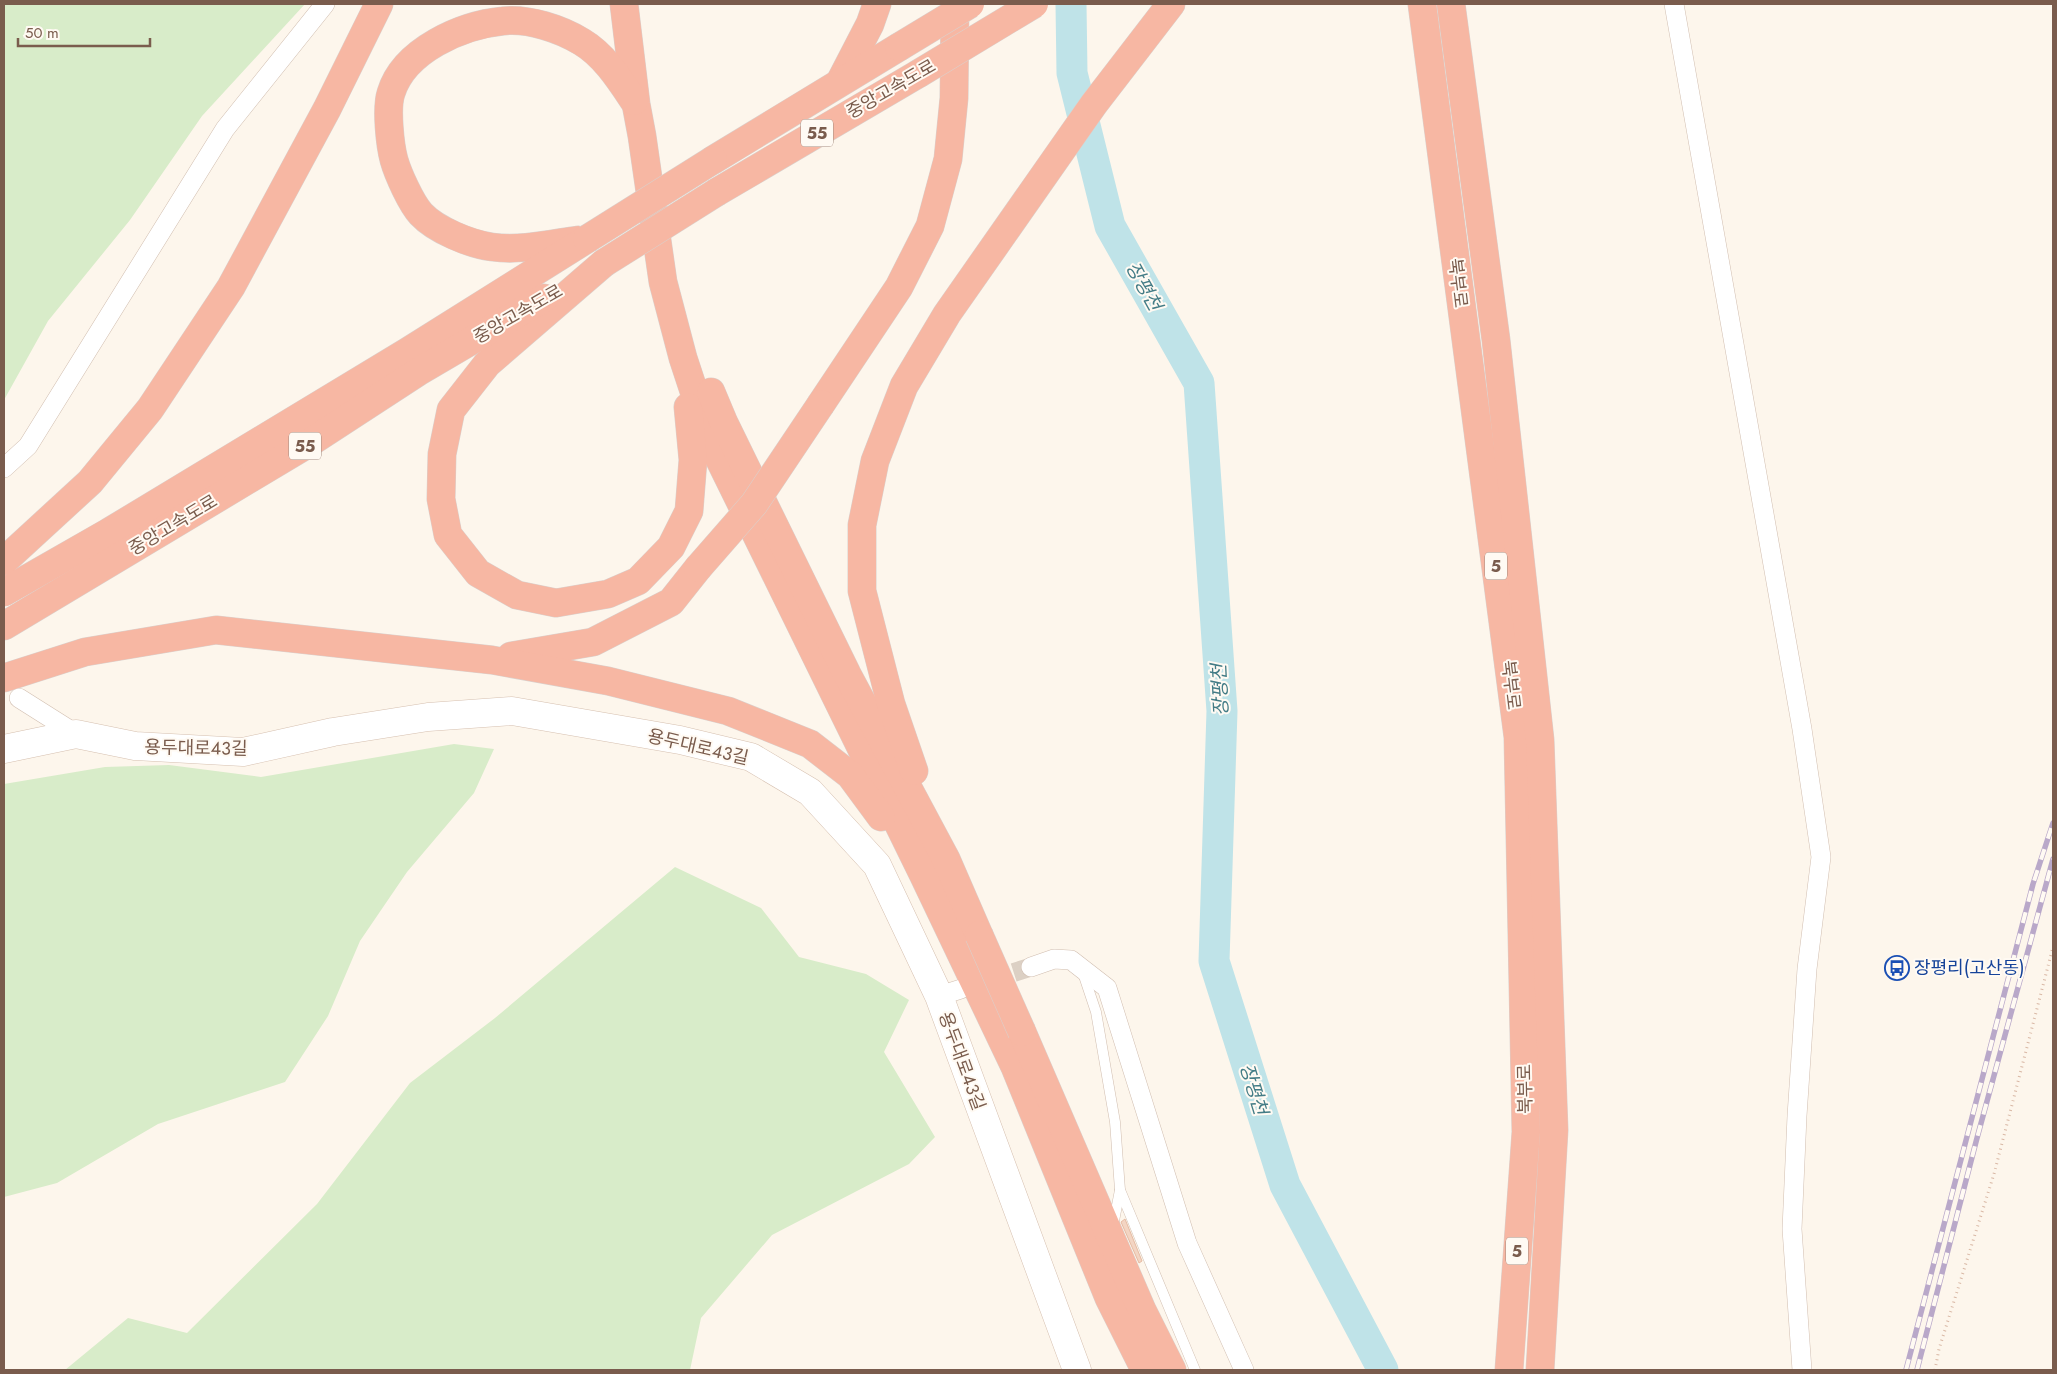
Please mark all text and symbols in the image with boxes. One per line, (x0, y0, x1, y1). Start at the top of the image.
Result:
scale bar (18, 15, 150, 47)
text: 50 m (25, 22, 59, 44)
street label: 중앙고속도로 (841, 53, 941, 125)
road number: 55 (801, 120, 833, 146)
water label: 장평천 (1119, 257, 1169, 317)
street label: 북부로 (1442, 257, 1474, 309)
street label: 중앙고속도로 (468, 278, 568, 350)
road number: 55 (289, 432, 321, 460)
street label: 중앙고속도로 (124, 488, 222, 562)
road number: 5 (1485, 552, 1507, 580)
street label: 북부로 (1495, 659, 1527, 711)
water label: 장평천 (1205, 662, 1235, 717)
street label: 용두대로43길 (645, 723, 751, 771)
street label: 용두대로43길 (144, 734, 248, 762)
bus stop icon: 장평리(고산동) (1884, 955, 1910, 981)
place label: 장평리(고산동) (1914, 955, 2025, 981)
street label: 용두대로43길 (932, 1008, 992, 1114)
water label: 장평천 (1233, 1060, 1275, 1119)
street label: 북부로 (1512, 1064, 1538, 1114)
road number: 5 (1506, 1238, 1528, 1264)

